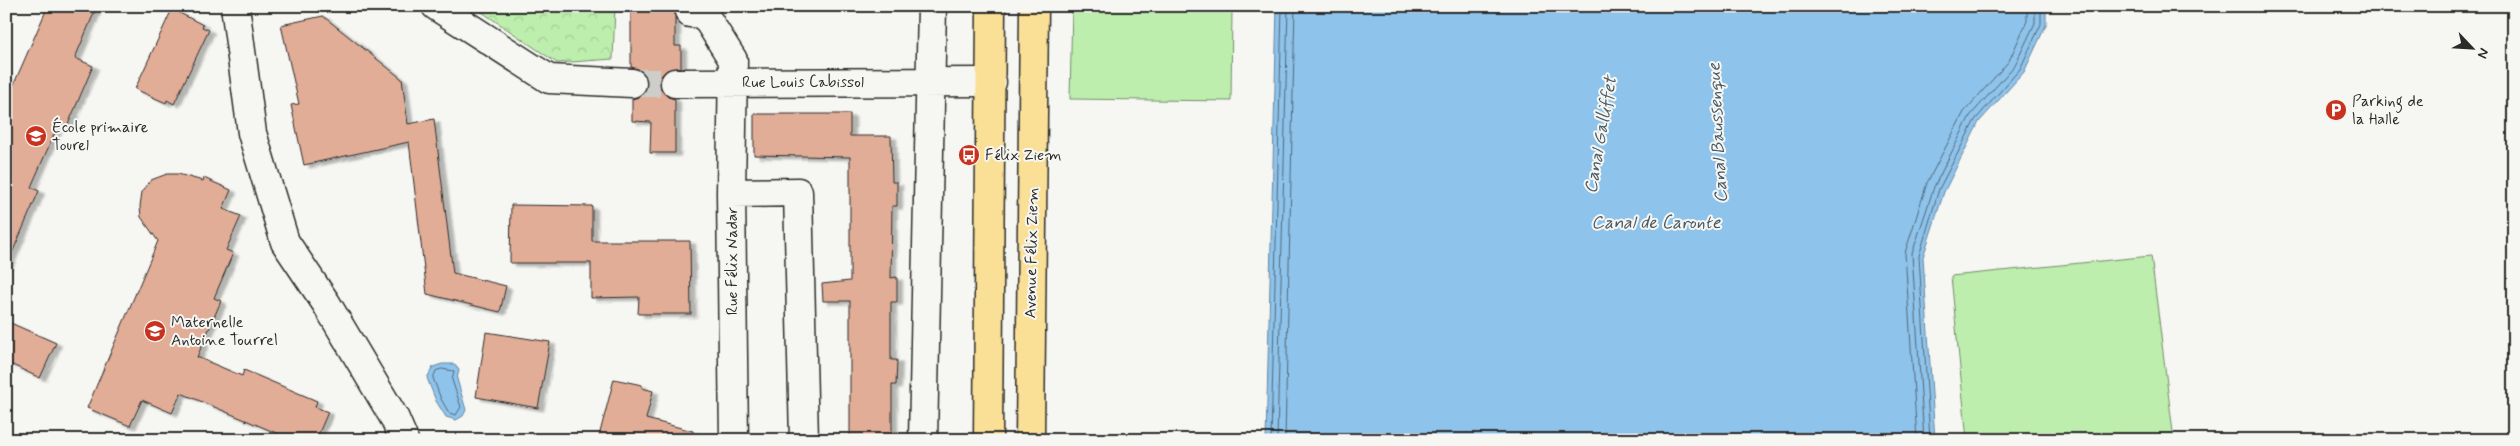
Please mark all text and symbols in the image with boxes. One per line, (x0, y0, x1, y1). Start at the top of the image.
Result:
north arrow (2448, 22, 2498, 72)
text: N (2473, 45, 2493, 61)
water label: Canal Baussenque (1702, 61, 1734, 204)
street label: Rue Louis Cabissol (742, 72, 864, 93)
water label: Canal Galliffet (1579, 72, 1624, 195)
place label: Parking de la Halle (2352, 91, 2424, 130)
parking icon: Parking de la Halle (2324, 98, 2348, 122)
place label: École primaire Tourel (52, 117, 149, 156)
school or university icon: École primaire Tourel (24, 124, 48, 148)
bus stop icon: Félix Ziem (957, 143, 981, 167)
place label: Félix Ziem (985, 145, 1062, 166)
street label: Avenue Félix Ziem (1020, 187, 1044, 319)
street label: Rue Félix Nadar (722, 206, 743, 315)
water label: Canal de Caronte (1591, 211, 1722, 235)
place label: Maternelle Antoine Tourrel (171, 312, 278, 351)
school or university icon: Maternelle Antoine Tourrel (143, 319, 167, 343)

